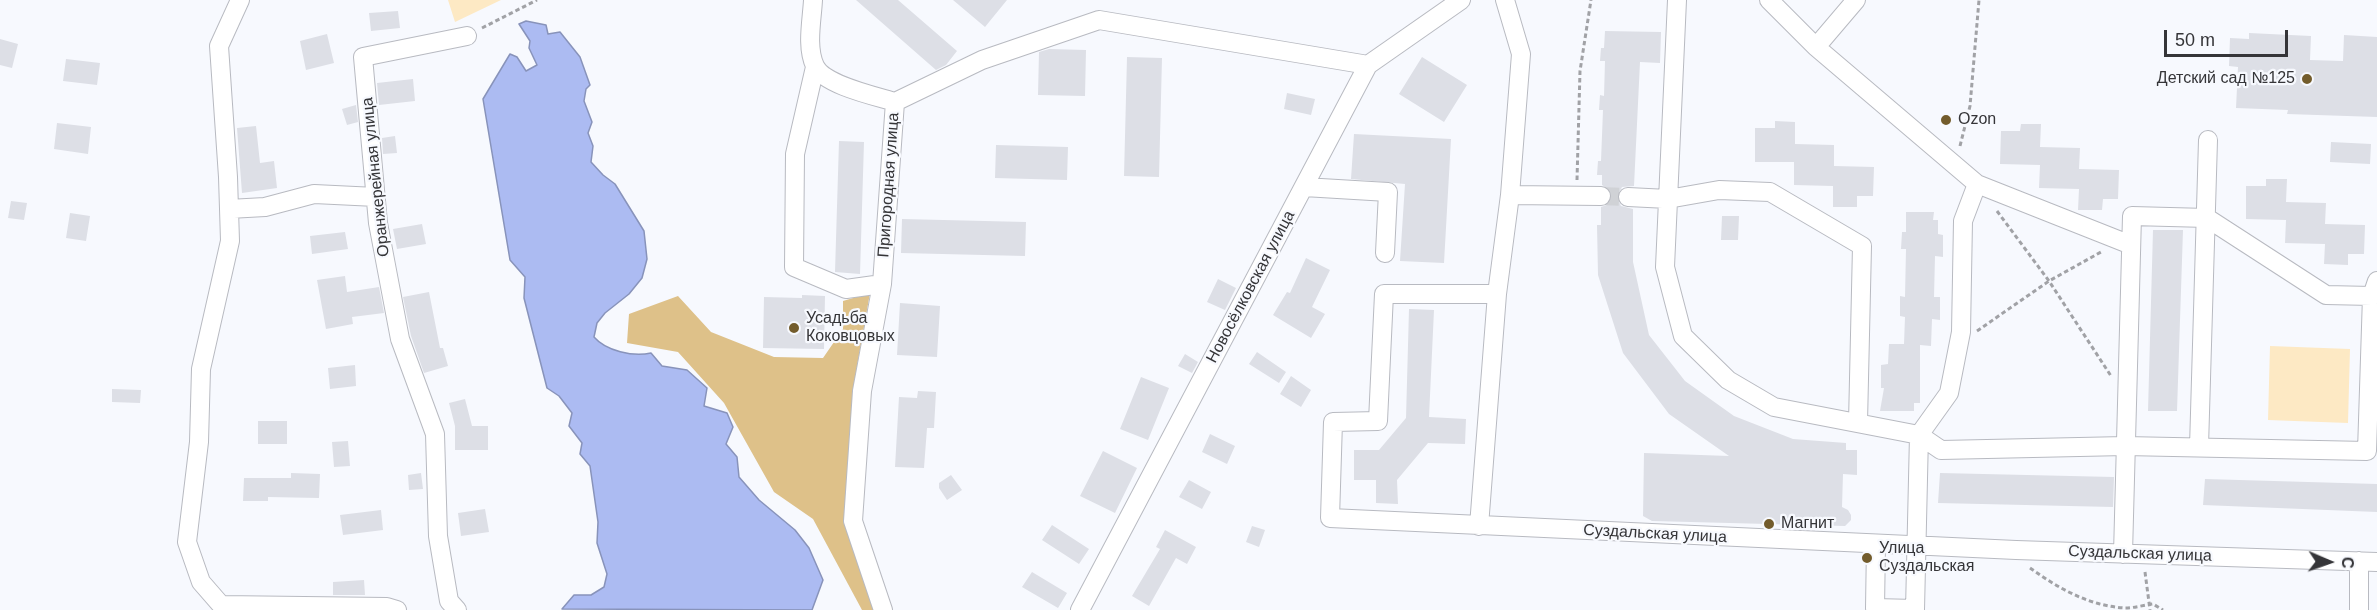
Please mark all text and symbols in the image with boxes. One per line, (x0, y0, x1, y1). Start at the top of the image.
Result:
scale bar (2167, 18, 2292, 56)
text: 50 m (2175, 30, 2215, 50)
place label: Детский сад №125 (2157, 69, 2295, 89)
marker: Детский сад №125 (2300, 72, 2314, 86)
street label: Оранжерейная улица (358, 96, 394, 258)
place label: Ozon (1958, 110, 1996, 130)
street label: Пригородная улица (874, 112, 904, 258)
marker: Ozon (1939, 113, 1953, 127)
street label: Новосёлковская улица (1203, 208, 1299, 366)
place label: Усадьба Коковцовых (806, 309, 895, 347)
marker: Усадьба Коковцовых (787, 321, 801, 335)
place label: Магнит (1781, 514, 1834, 534)
marker: Магнит (1762, 517, 1776, 531)
street label: Суздальская улица (1583, 521, 1727, 547)
north arrow (2299, 532, 2359, 592)
place label: Улица Суздальская (1879, 539, 1974, 577)
street label: Суздальская улица (2068, 542, 2212, 566)
marker: Улица Суздальская (1860, 551, 1874, 565)
text: С (2339, 557, 2356, 569)

